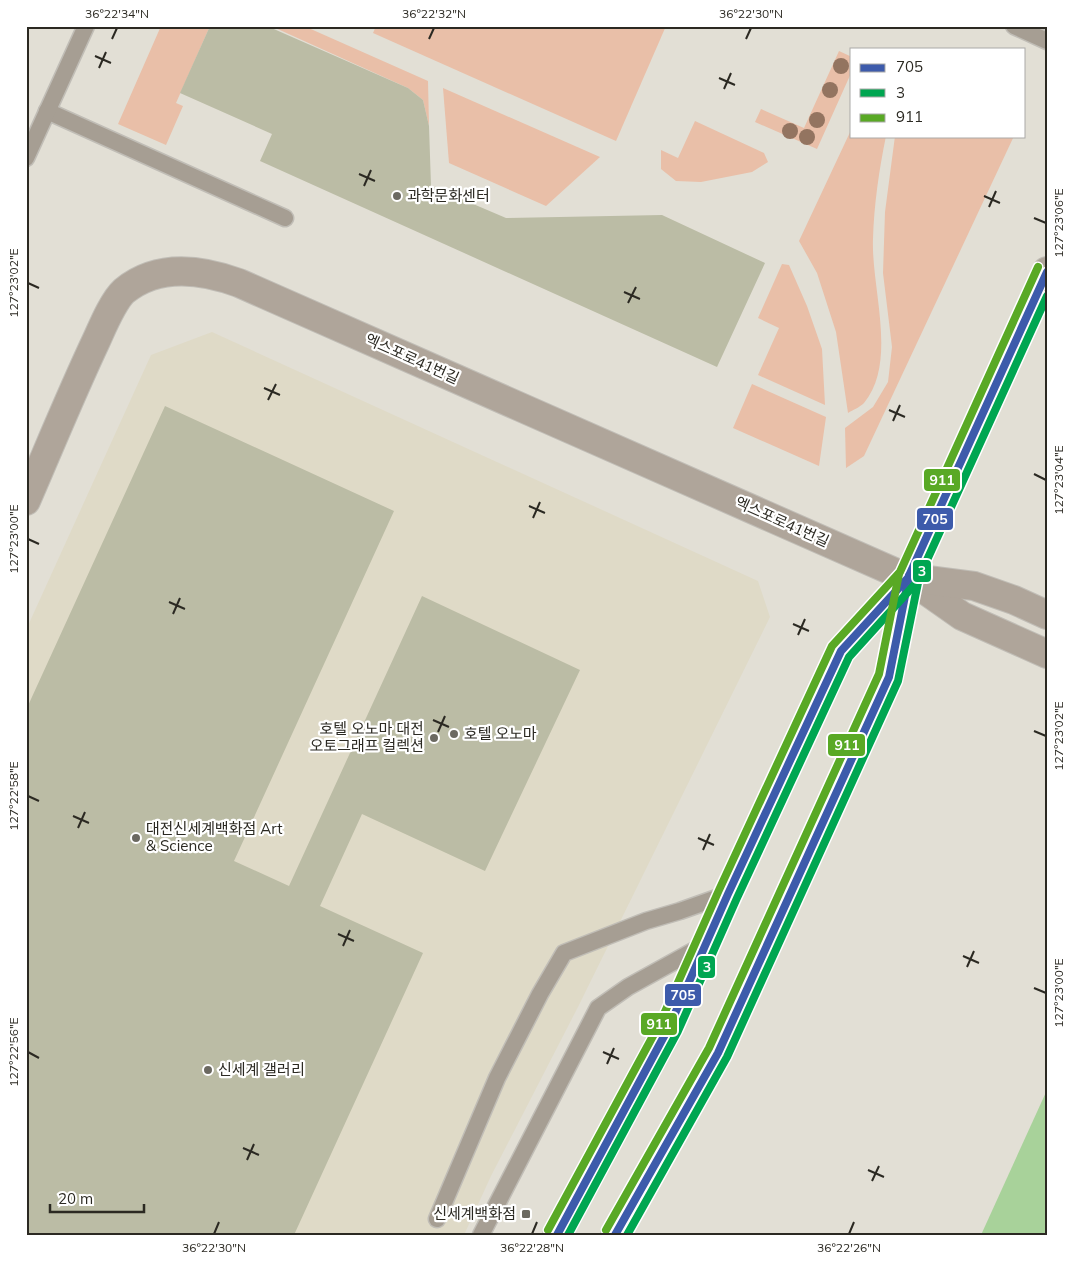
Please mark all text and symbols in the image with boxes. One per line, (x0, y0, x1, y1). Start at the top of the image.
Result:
text: 36°22'34"N (85, 6, 149, 21)
text: 36°22'32"N (402, 6, 466, 21)
text: 36°22'30"N (719, 6, 783, 21)
legend (850, 48, 1026, 138)
text: 705 (896, 57, 923, 76)
text: 3 (896, 83, 905, 102)
text: 911 (896, 107, 923, 126)
place label: 과학문화센터 (407, 186, 490, 205)
text: 127°23'06"E (1051, 188, 1066, 258)
marker: 과학문화센터 (391, 190, 403, 202)
text: 127°23'02"E (6, 248, 21, 318)
street label: 엑스포로41번길 (362, 329, 462, 388)
text: 127°23'04"E (1051, 445, 1066, 515)
line badge: 911 (923, 468, 961, 492)
text: 911 (929, 471, 955, 489)
street label: 엑스포로41번길 (732, 492, 832, 551)
text: 127°23'00"E (6, 504, 21, 574)
line badge: 705 (916, 507, 954, 531)
text: 705 (922, 510, 948, 528)
line badge: 3 (912, 559, 932, 583)
text: 3 (918, 562, 926, 580)
text: 127°23'02"E (1051, 701, 1066, 771)
place label: 호텔 오노마 대전 오토그래프 컬렉션 (310, 719, 424, 755)
place label: 호텔 오노마 (464, 724, 537, 743)
marker: 호텔 오노마 (448, 728, 460, 740)
marker: 호텔 오노마 대전 오토그래프 컬렉션 (428, 732, 440, 744)
line badge: 911 (827, 733, 866, 757)
text: 911 (834, 736, 860, 754)
text: 127°22'58"E (6, 761, 21, 831)
place label: 대전신세계백화점 Art & Science (146, 819, 282, 855)
marker: 대전신세계백화점 Art & Science (130, 832, 142, 844)
line badge: 3 (697, 955, 716, 979)
text: 3 (703, 958, 711, 976)
text: 127°23'00"E (1051, 958, 1066, 1028)
line badge: 705 (664, 983, 702, 1007)
text: 705 (670, 986, 696, 1004)
line badge: 911 (640, 1012, 678, 1036)
text: 911 (646, 1015, 672, 1033)
text: 127°22'56"E (6, 1017, 21, 1087)
place label: 신세계 갤러리 (218, 1060, 305, 1079)
marker: 신세계 갤러리 (202, 1064, 214, 1076)
scale bar (50, 1181, 144, 1213)
text: 20 m (58, 1189, 93, 1208)
place label: 신세계백화점 (433, 1204, 516, 1223)
marker: 신세계백화점 (520, 1208, 532, 1220)
text: 36°22'30"N (182, 1240, 246, 1255)
text: 36°22'28"N (500, 1240, 564, 1255)
text: 36°22'26"N (817, 1240, 881, 1255)

